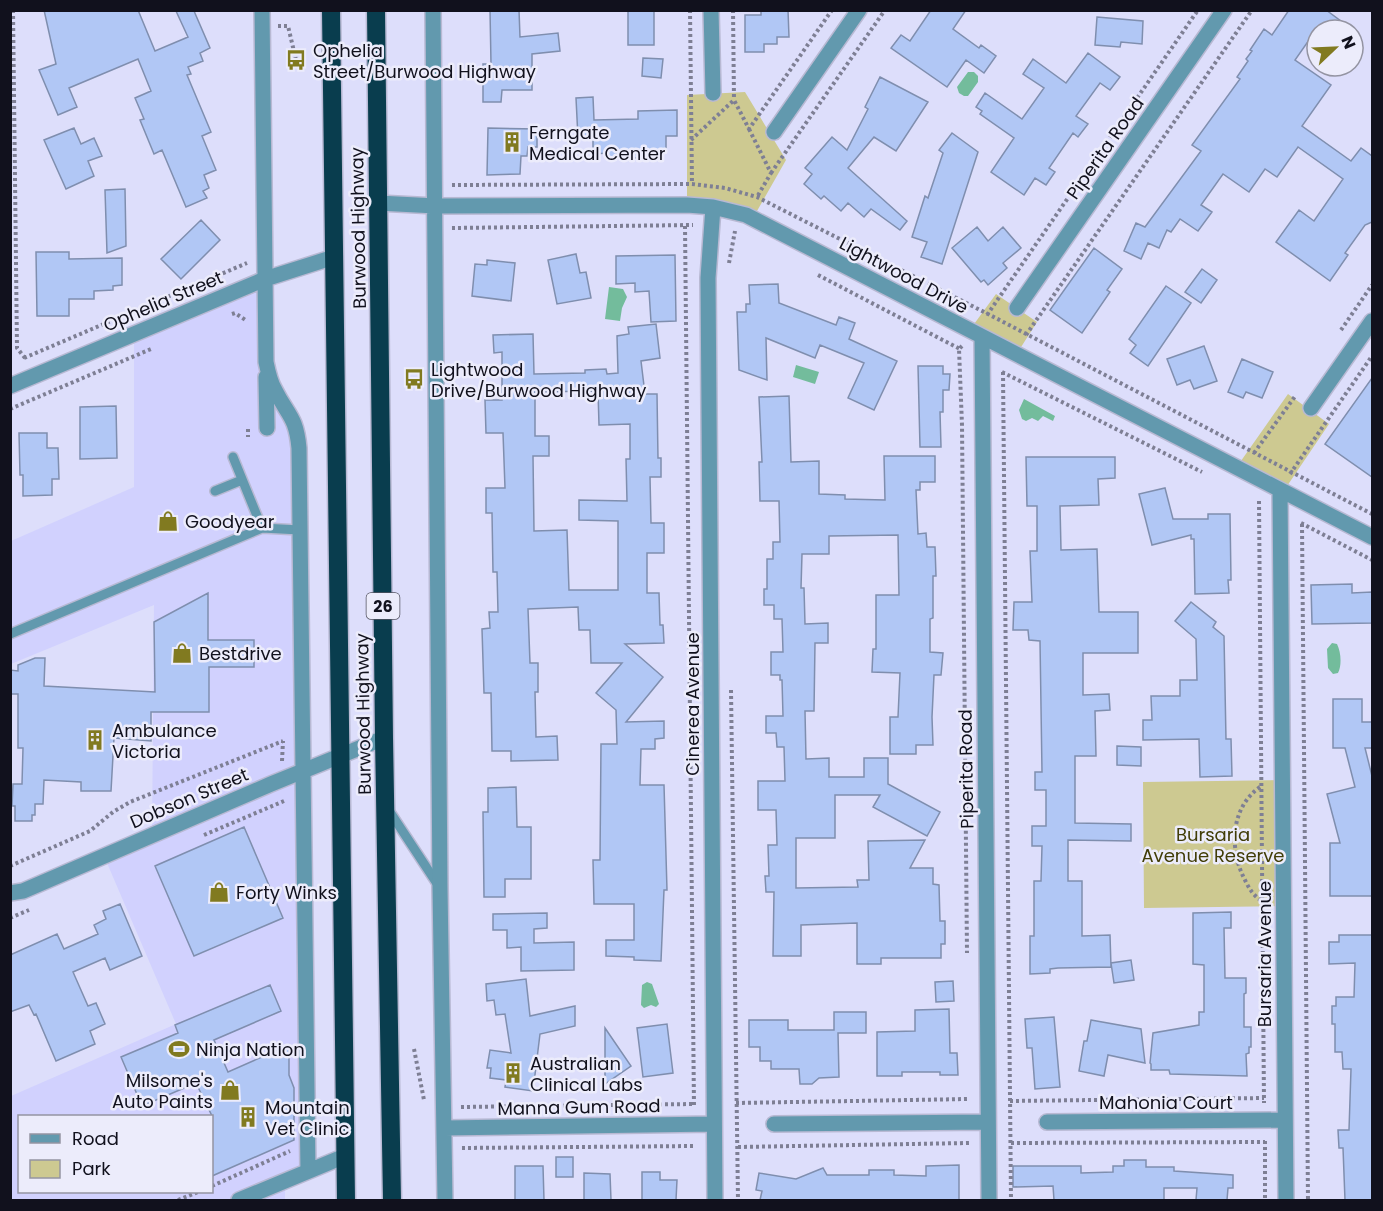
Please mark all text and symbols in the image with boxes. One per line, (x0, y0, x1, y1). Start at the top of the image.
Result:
north arrow (1305, 18, 1365, 78)
text: N (1335, 32, 1361, 52)
place label: Ophelia Street/Burwood Highway (313, 38, 536, 84)
bus stop icon: Ophelia Street/Burwood Highway (284, 48, 308, 72)
street label: Piperita Road (1060, 92, 1150, 204)
place label: Ferngate Medical Center (529, 120, 666, 166)
building icon: Ferngate Medical Center (500, 130, 524, 154)
street label: Burwood Highway (344, 147, 372, 309)
street label: Lightwood Drive (835, 231, 973, 319)
street label: Ophelia Street (99, 265, 227, 337)
place label: Lightwood Drive/Burwood Highway (431, 357, 646, 403)
bus stop icon: Lightwood Drive/Burwood Highway (402, 367, 426, 391)
shop icon: Goodyear (156, 509, 180, 533)
place label: Goodyear (185, 509, 275, 534)
road number: 26 (366, 593, 400, 619)
street label: Cinerea Avenue (680, 632, 705, 776)
street label: Burwood Highway (349, 633, 377, 795)
shop icon: Bestdrive (170, 641, 194, 665)
place label: Bestdrive (199, 641, 282, 666)
street label: Piperita Road (952, 709, 980, 829)
place label: Ambulance Victoria (112, 718, 217, 764)
building icon: Ambulance Victoria (83, 728, 107, 752)
street label: Dobson Street (126, 762, 252, 834)
park label: Bursaria Avenue Reserve (1141, 822, 1285, 868)
shop icon: Forty Winks (207, 880, 231, 904)
place label: Forty Winks (236, 880, 337, 905)
street label: Bursaria Avenue (1252, 881, 1277, 1027)
sports icon: Ninja Nation (167, 1037, 191, 1061)
place label: Ninja Nation (196, 1037, 305, 1062)
place label: Australian Clinical Labs (530, 1051, 643, 1097)
building icon: Australian Clinical Labs (501, 1061, 525, 1085)
place label: Milsome's Auto Paints (112, 1068, 213, 1114)
shop icon: Milsome's Auto Paints (218, 1078, 242, 1102)
street label: Mahonia Court (1099, 1090, 1233, 1115)
street label: Manna Gum Road (497, 1093, 661, 1121)
place label: Mountain Vet Clinic (265, 1095, 350, 1141)
building icon: Mountain Vet Clinic (236, 1105, 260, 1129)
legend (18, 1115, 213, 1193)
text: Road (72, 1126, 119, 1151)
text: Park (72, 1156, 111, 1181)

